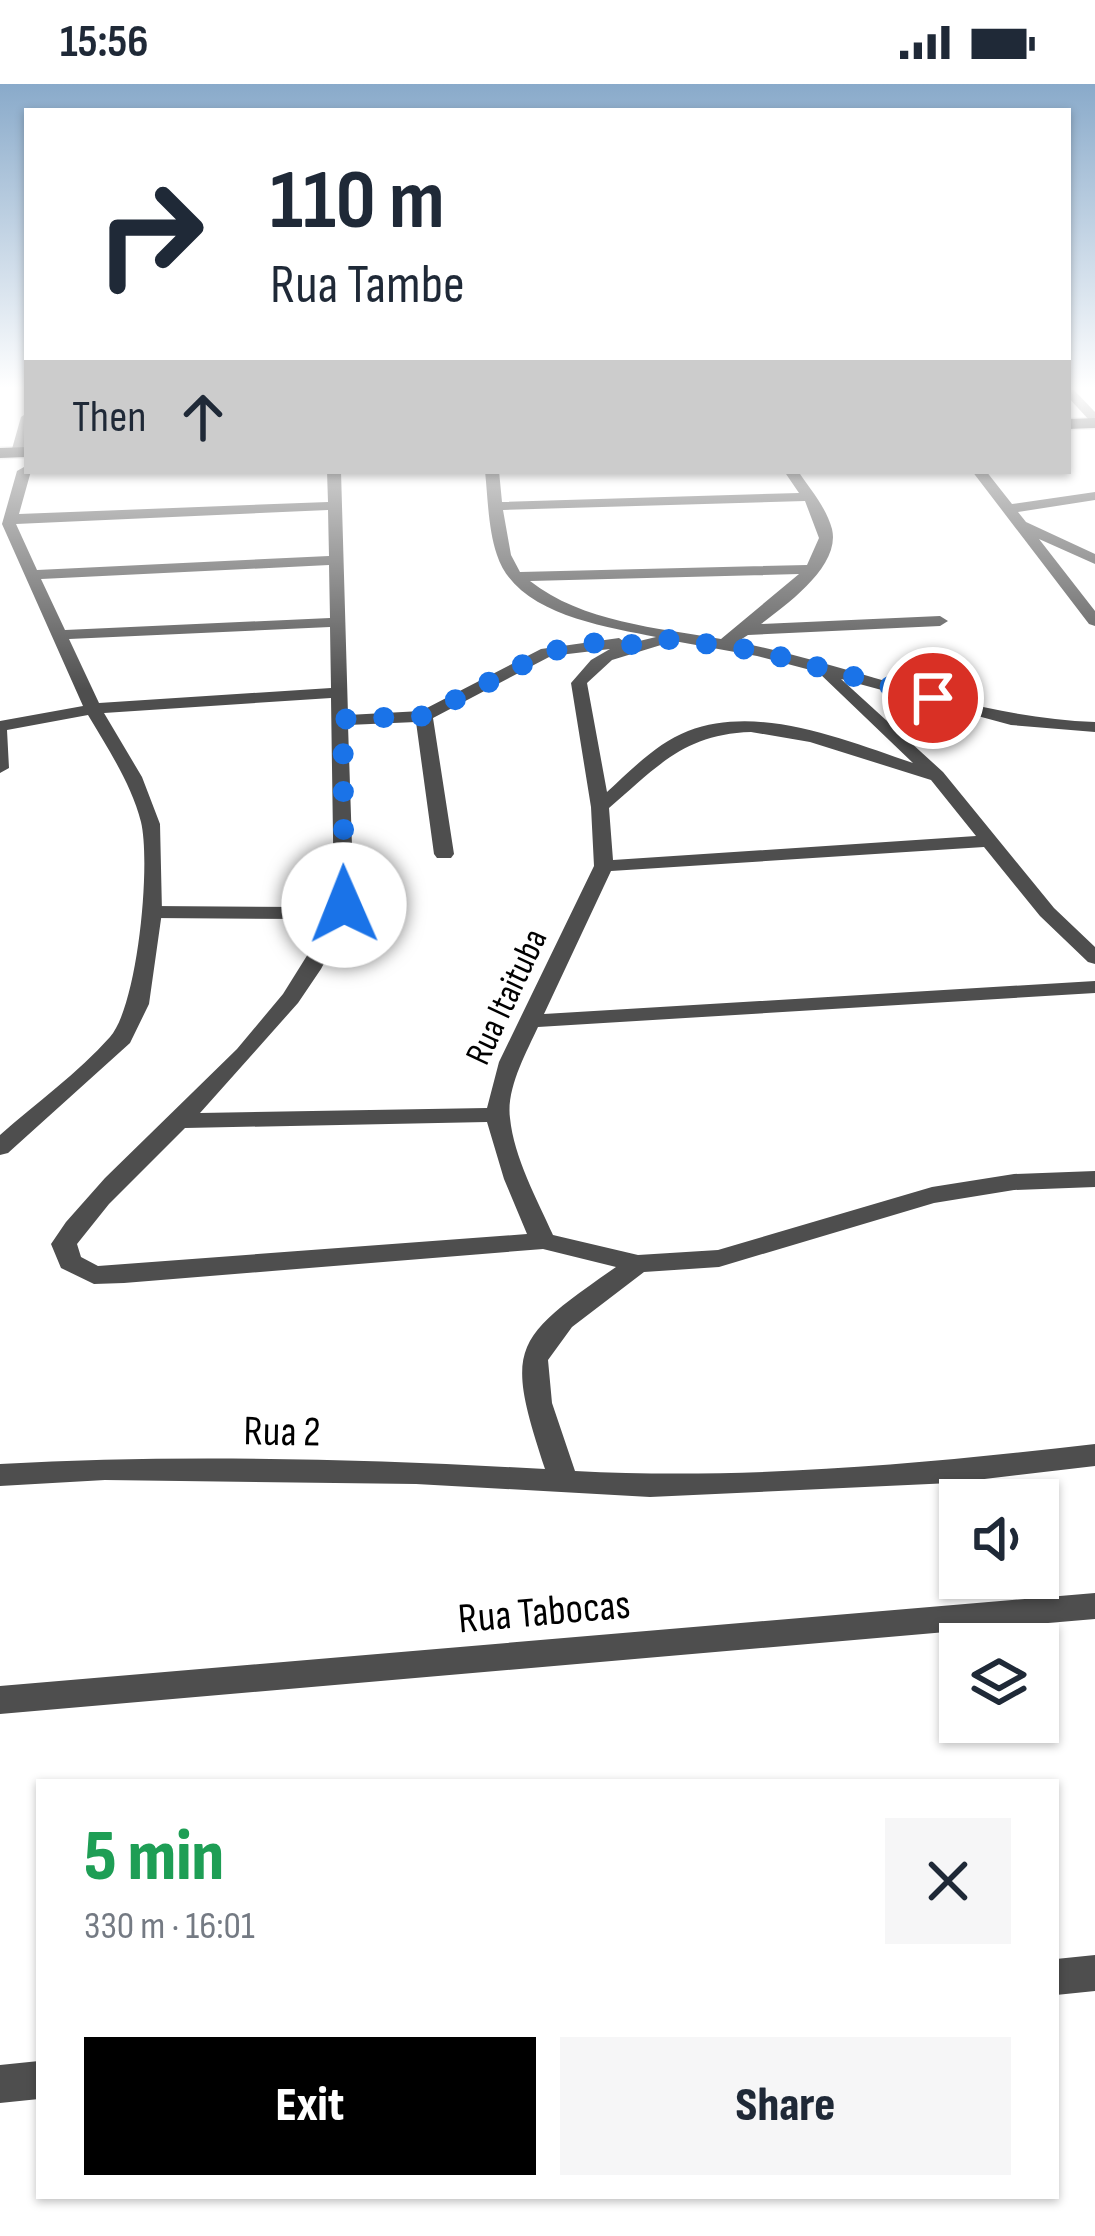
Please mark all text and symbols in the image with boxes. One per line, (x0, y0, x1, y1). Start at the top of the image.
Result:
text: 15:56 (60, 15, 148, 70)
text: 110 m (270, 151, 445, 252)
icon: right (72, 156, 228, 312)
text: Rua Tambe (270, 253, 465, 318)
icon: ahead (170, 384, 236, 450)
text: Then (72, 390, 146, 445)
pin (882, 647, 984, 749)
icon: arrive (900, 665, 966, 731)
position arrow (281, 842, 407, 968)
street label: Rua Itaituba (457, 922, 557, 1072)
street label: Rua 2 (243, 1406, 321, 1459)
map controls (939, 1479, 1059, 1743)
button: sound (939, 1479, 1059, 1599)
street label: Rua Tabocas (456, 1580, 632, 1645)
button: layers (939, 1623, 1059, 1743)
text: 5 min (84, 1814, 224, 1901)
button: close (885, 1818, 1011, 1944)
text: 330 m · 16:01 (84, 1903, 255, 1950)
button: Exit (84, 2037, 536, 2175)
button: Share (560, 2037, 1011, 2175)

